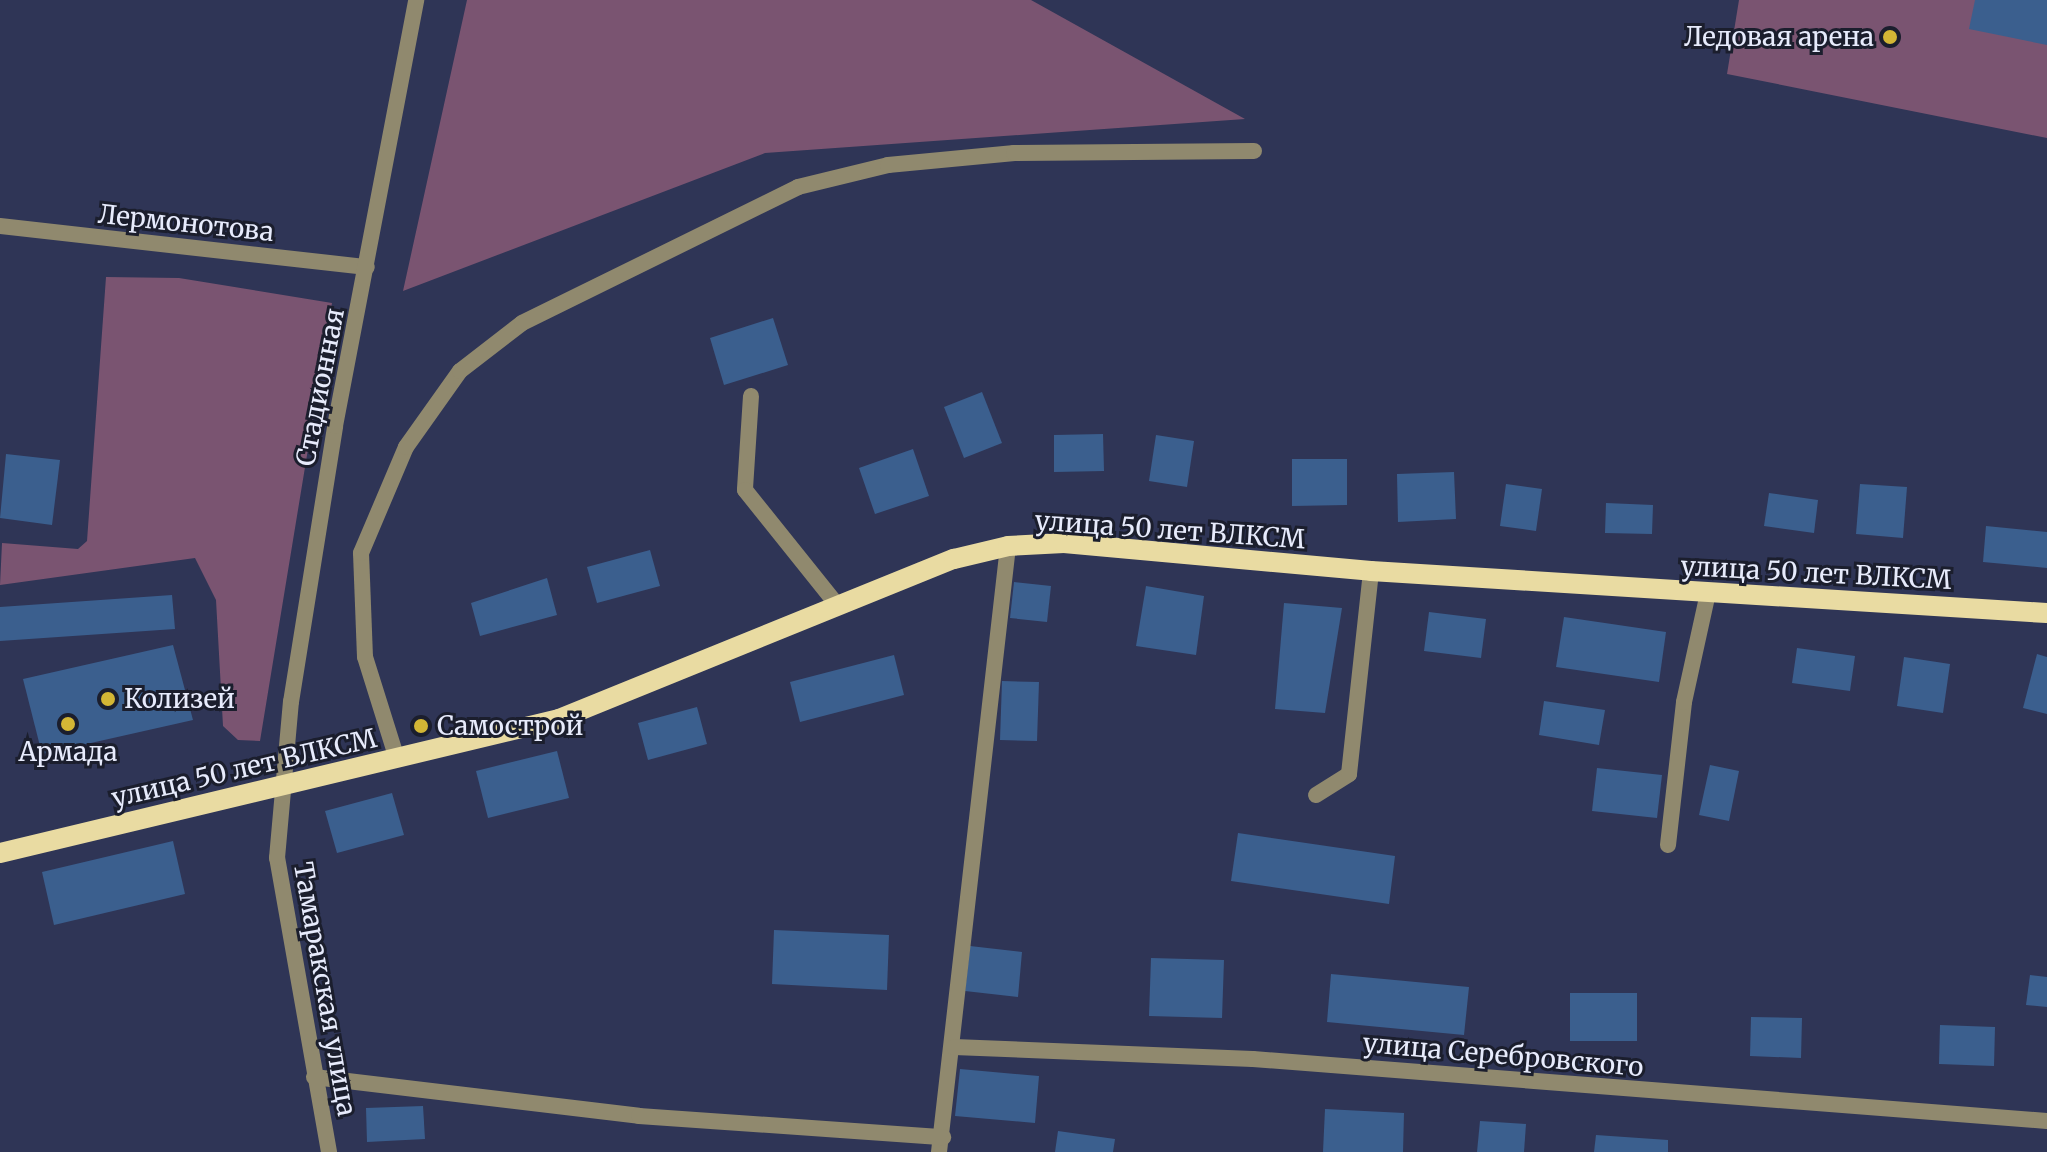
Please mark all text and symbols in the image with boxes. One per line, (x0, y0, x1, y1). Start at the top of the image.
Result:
place label: Ледовая арена (1684, 21, 1874, 53)
marker: Ледовая арена (1881, 28, 1899, 46)
street label: Лермонотова (97, 198, 275, 248)
street label: Стадионная (289, 306, 351, 468)
street label: улица 50 лет ВЛКСМ (1034, 505, 1306, 555)
street label: улица 50 лет ВЛКСМ (1680, 550, 1952, 596)
place label: Колизей (124, 683, 235, 715)
marker: Колизей (99, 690, 117, 708)
place label: Самострой (437, 710, 583, 742)
marker: Армада (59, 715, 77, 733)
marker: Самострой (412, 717, 430, 735)
street label: улица 50 лет ВЛКСМ (108, 722, 380, 814)
place label: Армада (19, 736, 117, 768)
street label: Тамаракская улица (287, 860, 363, 1118)
street label: улица Серебровского (1361, 1027, 1645, 1083)

